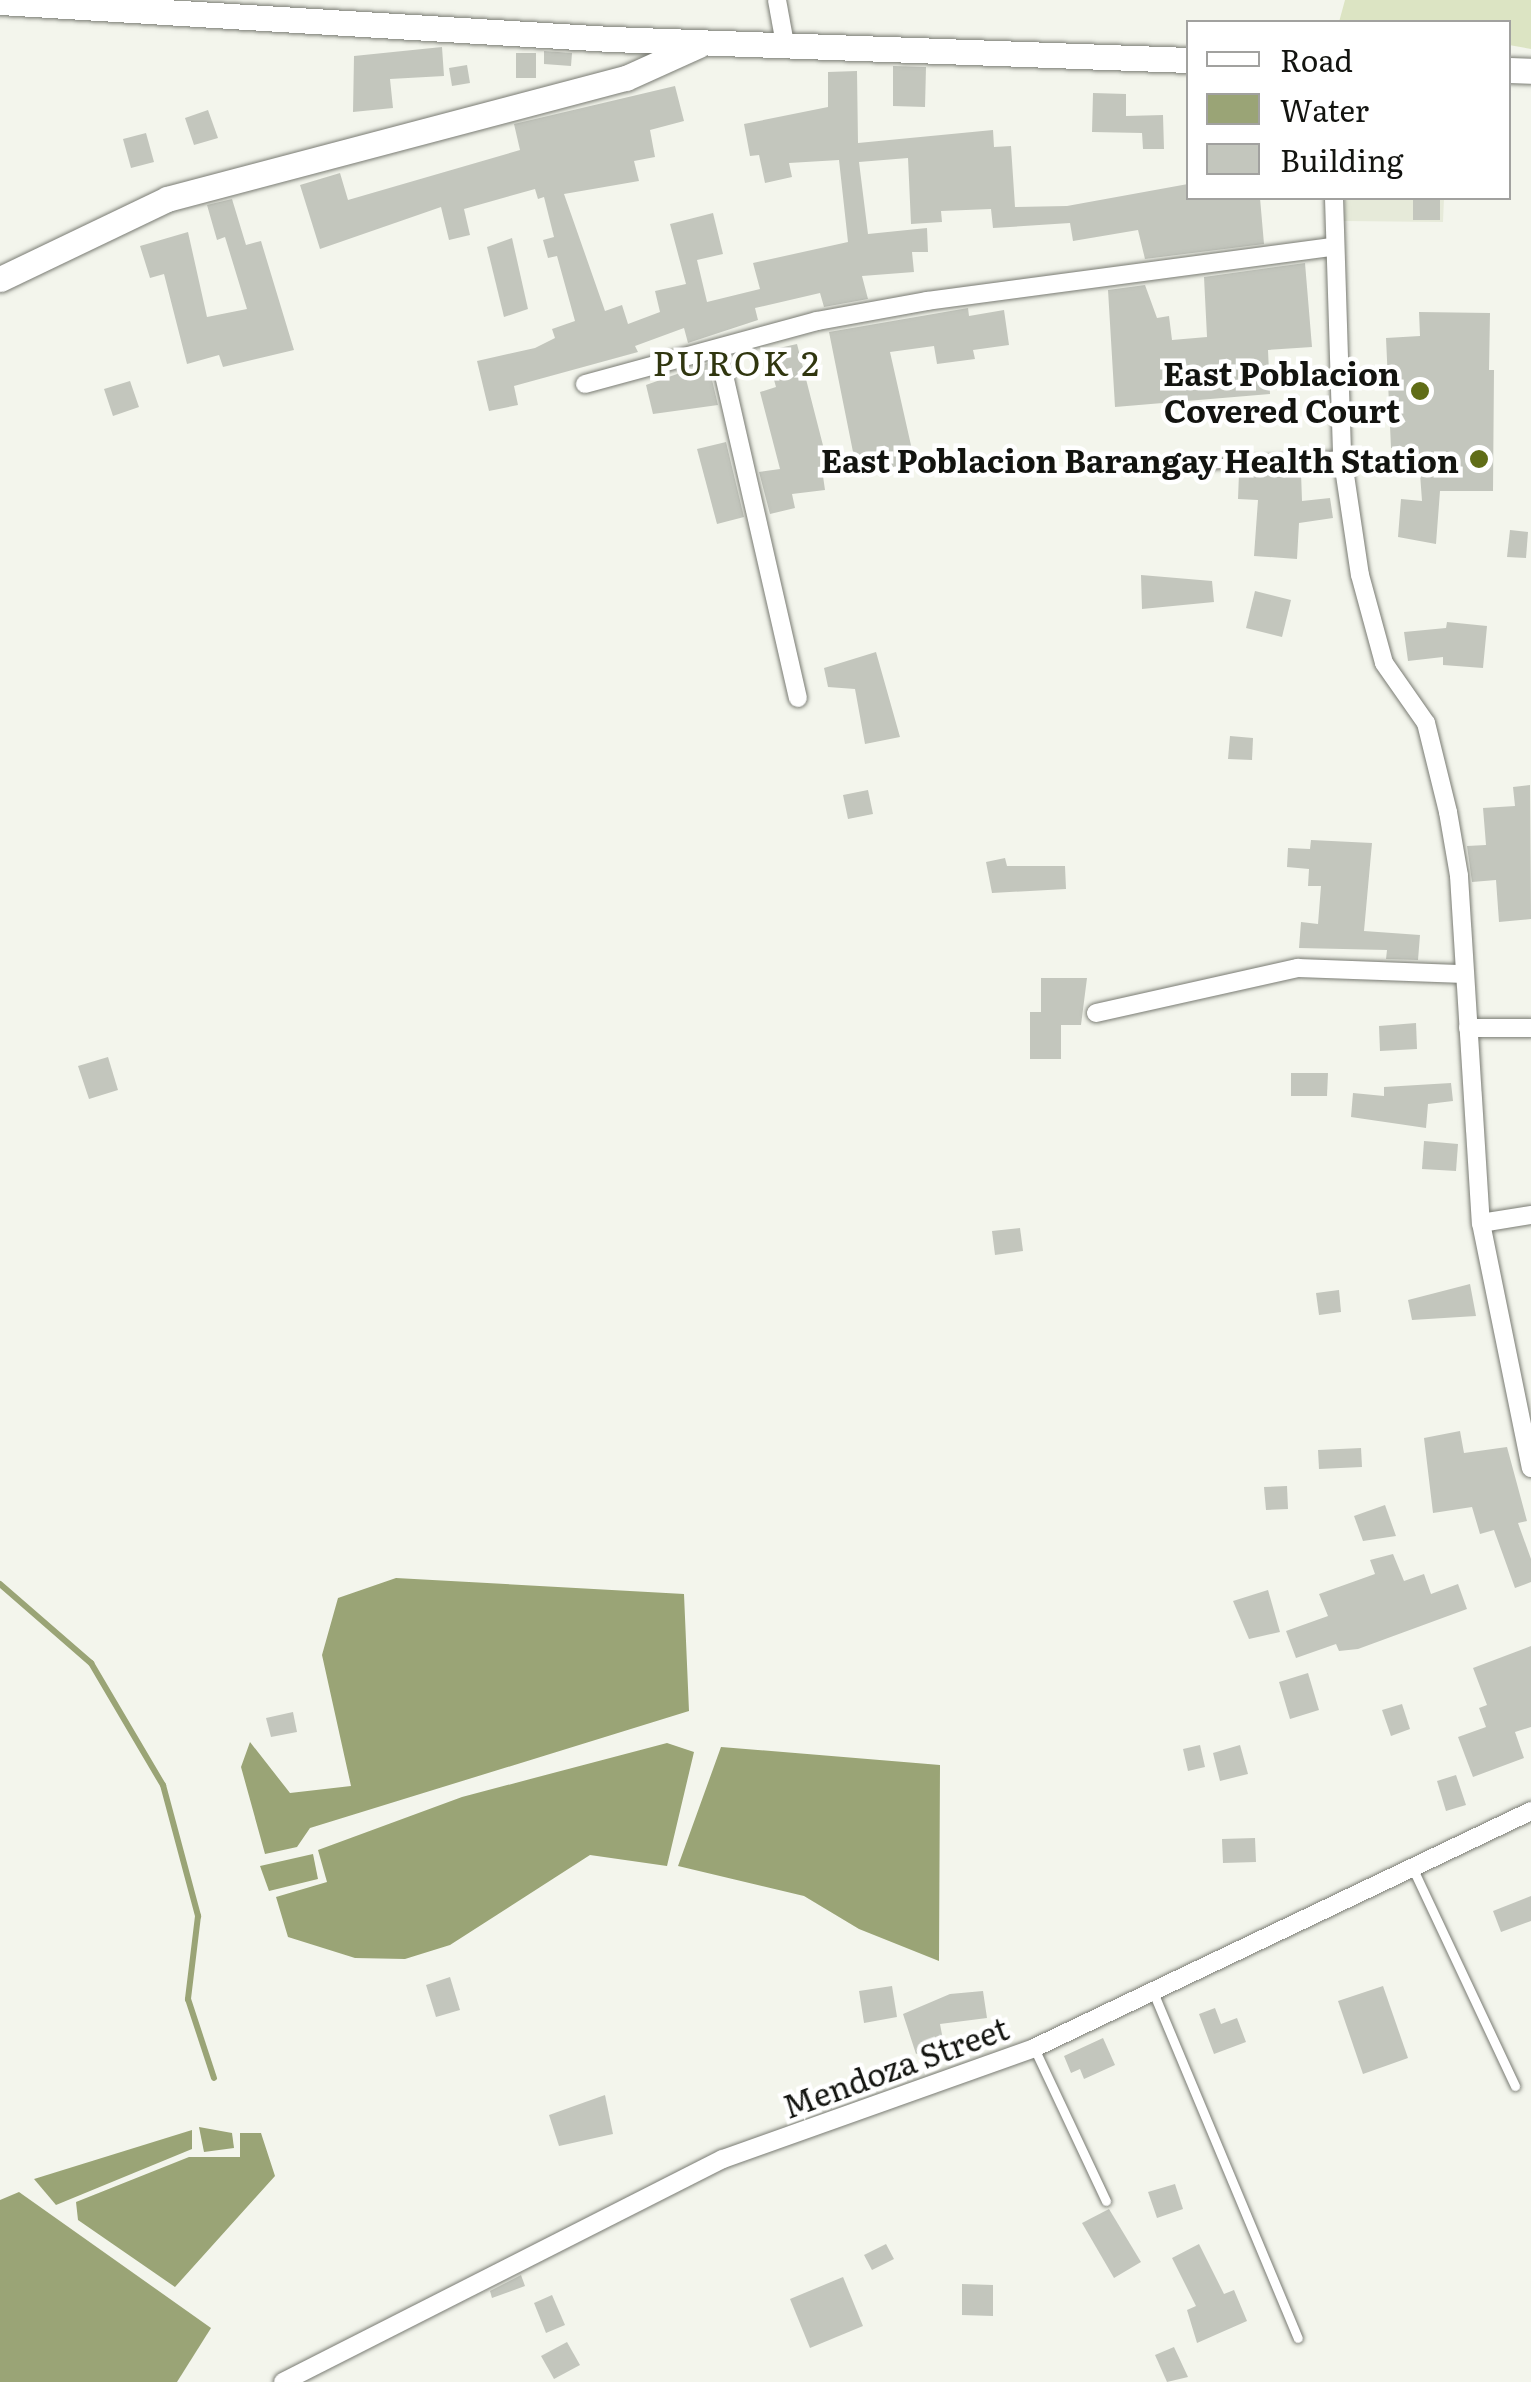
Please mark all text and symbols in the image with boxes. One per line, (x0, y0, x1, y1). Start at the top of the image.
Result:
legend (1186, 20, 1511, 200)
text: Road (1280, 37, 1353, 81)
text: Water (1280, 87, 1369, 131)
text: Building (1280, 137, 1404, 181)
district label: PUROK 2 (653, 340, 821, 382)
place label: East Poblacion Covered Court (1163, 354, 1400, 429)
marker: East Poblacion Covered Court (1409, 380, 1431, 402)
place label: East Poblacion Barangay Health Station (821, 440, 1459, 478)
marker: East Poblacion Barangay Health Station (1468, 448, 1490, 470)
street label: Mendoza Street (777, 2007, 1013, 2125)

